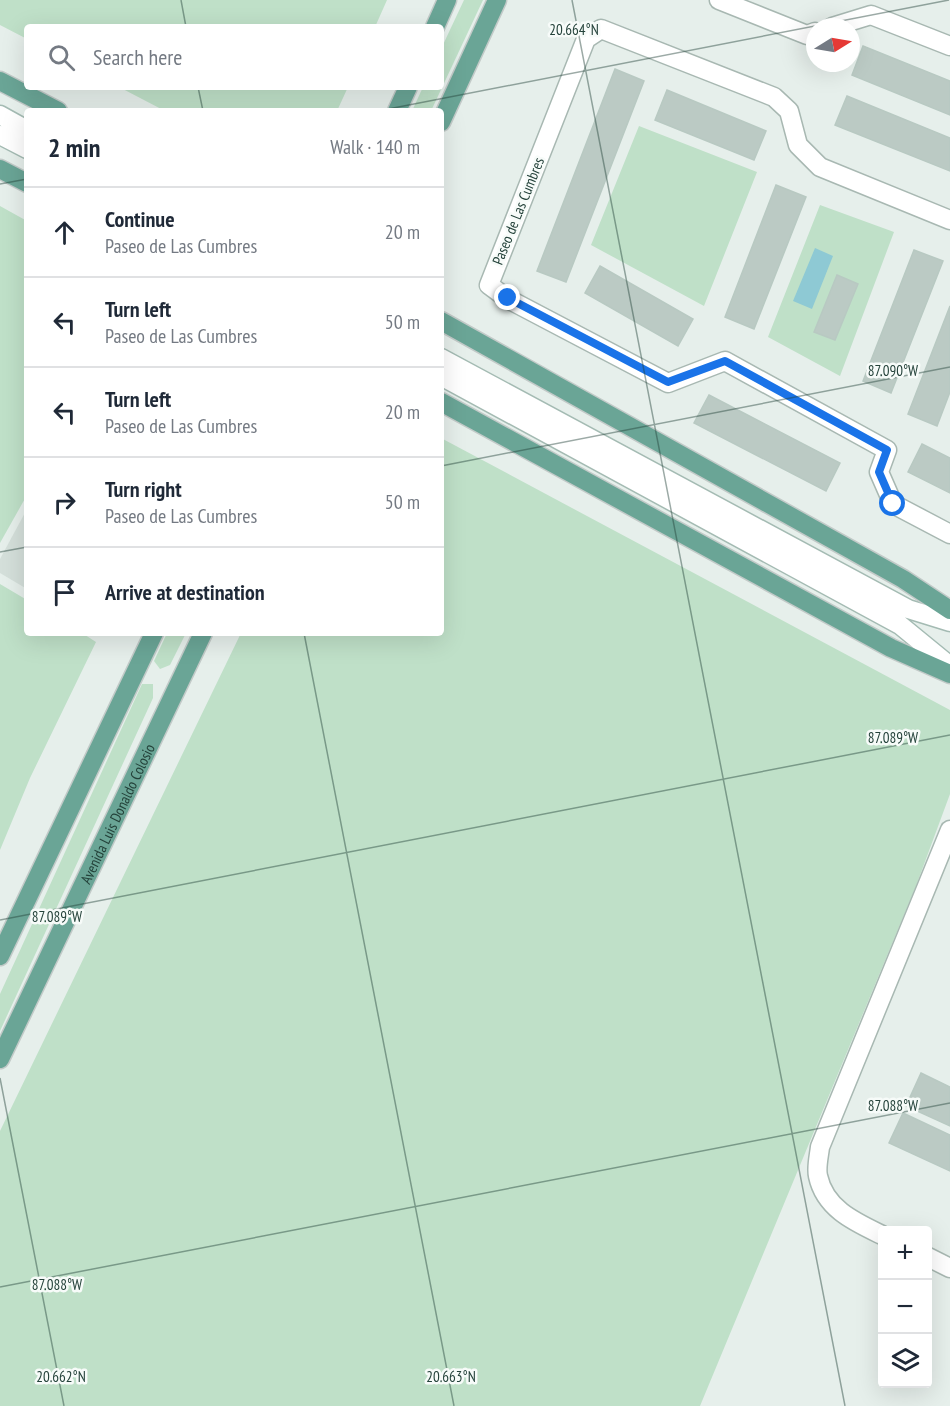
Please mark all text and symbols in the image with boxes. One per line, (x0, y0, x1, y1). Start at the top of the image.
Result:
north arrow (806, 18, 860, 72)
text: 20.664°N (549, 20, 599, 39)
search box (24, 24, 444, 90)
icon: search (45, 41, 78, 74)
text: Search here (93, 43, 182, 71)
text: 2 min (48, 131, 101, 164)
text: Walk · 140 m (330, 134, 420, 160)
street label: Paseo de Las Cumbres (488, 155, 548, 267)
text: Continue (105, 205, 175, 233)
icon: ahead (48, 216, 81, 249)
text: 20 m (385, 219, 420, 245)
text: Paseo de Las Cumbres (105, 233, 257, 259)
route end (494, 284, 520, 310)
text: Turn left (105, 295, 171, 323)
icon: left (48, 306, 81, 339)
text: 50 m (385, 309, 420, 335)
text: Paseo de Las Cumbres (105, 323, 257, 349)
text: 87.090°W (868, 361, 918, 380)
text: Turn left (105, 385, 171, 413)
icon: left (48, 396, 81, 429)
text: 20 m (385, 399, 420, 425)
text: Paseo de Las Cumbres (105, 413, 257, 439)
text: Turn right (105, 475, 182, 503)
icon: right (48, 486, 81, 519)
text: 50 m (385, 489, 420, 515)
route start (879, 490, 905, 516)
text: Paseo de Las Cumbres (105, 503, 257, 529)
icon: arrive (48, 576, 81, 609)
text: Arrive at destination (105, 578, 265, 606)
text: 87.089°W (868, 728, 918, 747)
street label: Avenida Luis Donaldo Colosio (76, 740, 158, 886)
text: 87.089°W (32, 907, 82, 926)
text: 87.088°W (868, 1096, 918, 1115)
map controls (878, 1226, 932, 1388)
button: + (878, 1226, 932, 1280)
text: 87.088°W (32, 1275, 82, 1294)
button: − (878, 1280, 932, 1334)
button: layers (878, 1334, 932, 1388)
text: 20.662°N (36, 1367, 86, 1386)
text: 20.663°N (426, 1367, 476, 1386)

